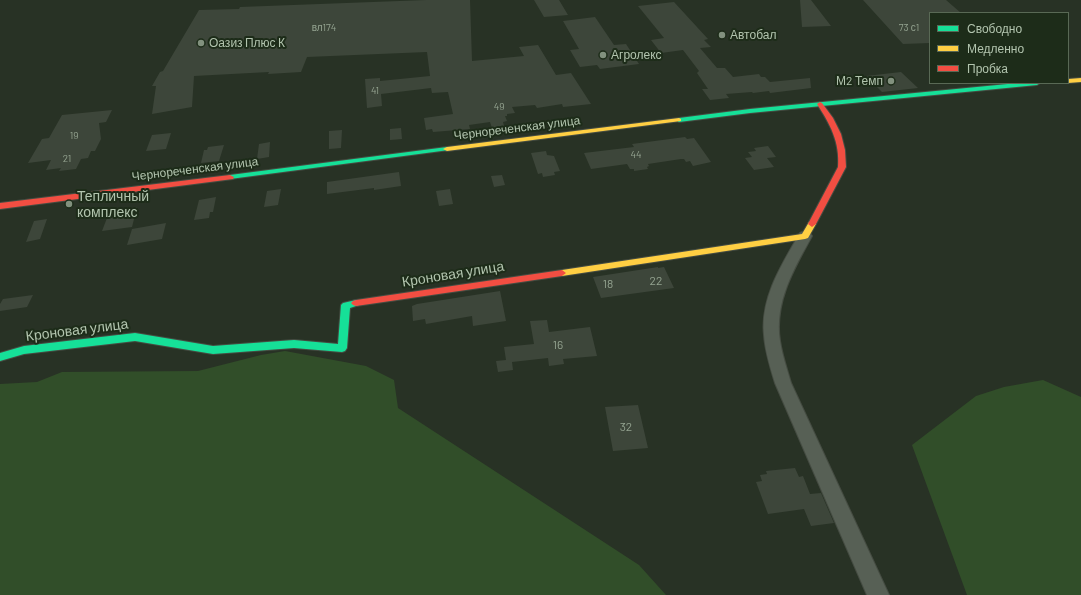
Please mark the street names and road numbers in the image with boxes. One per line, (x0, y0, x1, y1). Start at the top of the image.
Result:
street label: Чернореченская улица (453, 113, 581, 143)
street label: Чернореченская улица (131, 154, 259, 184)
street label: Кроновая улица (401, 258, 505, 290)
street label: Кроновая улица (25, 315, 129, 345)

